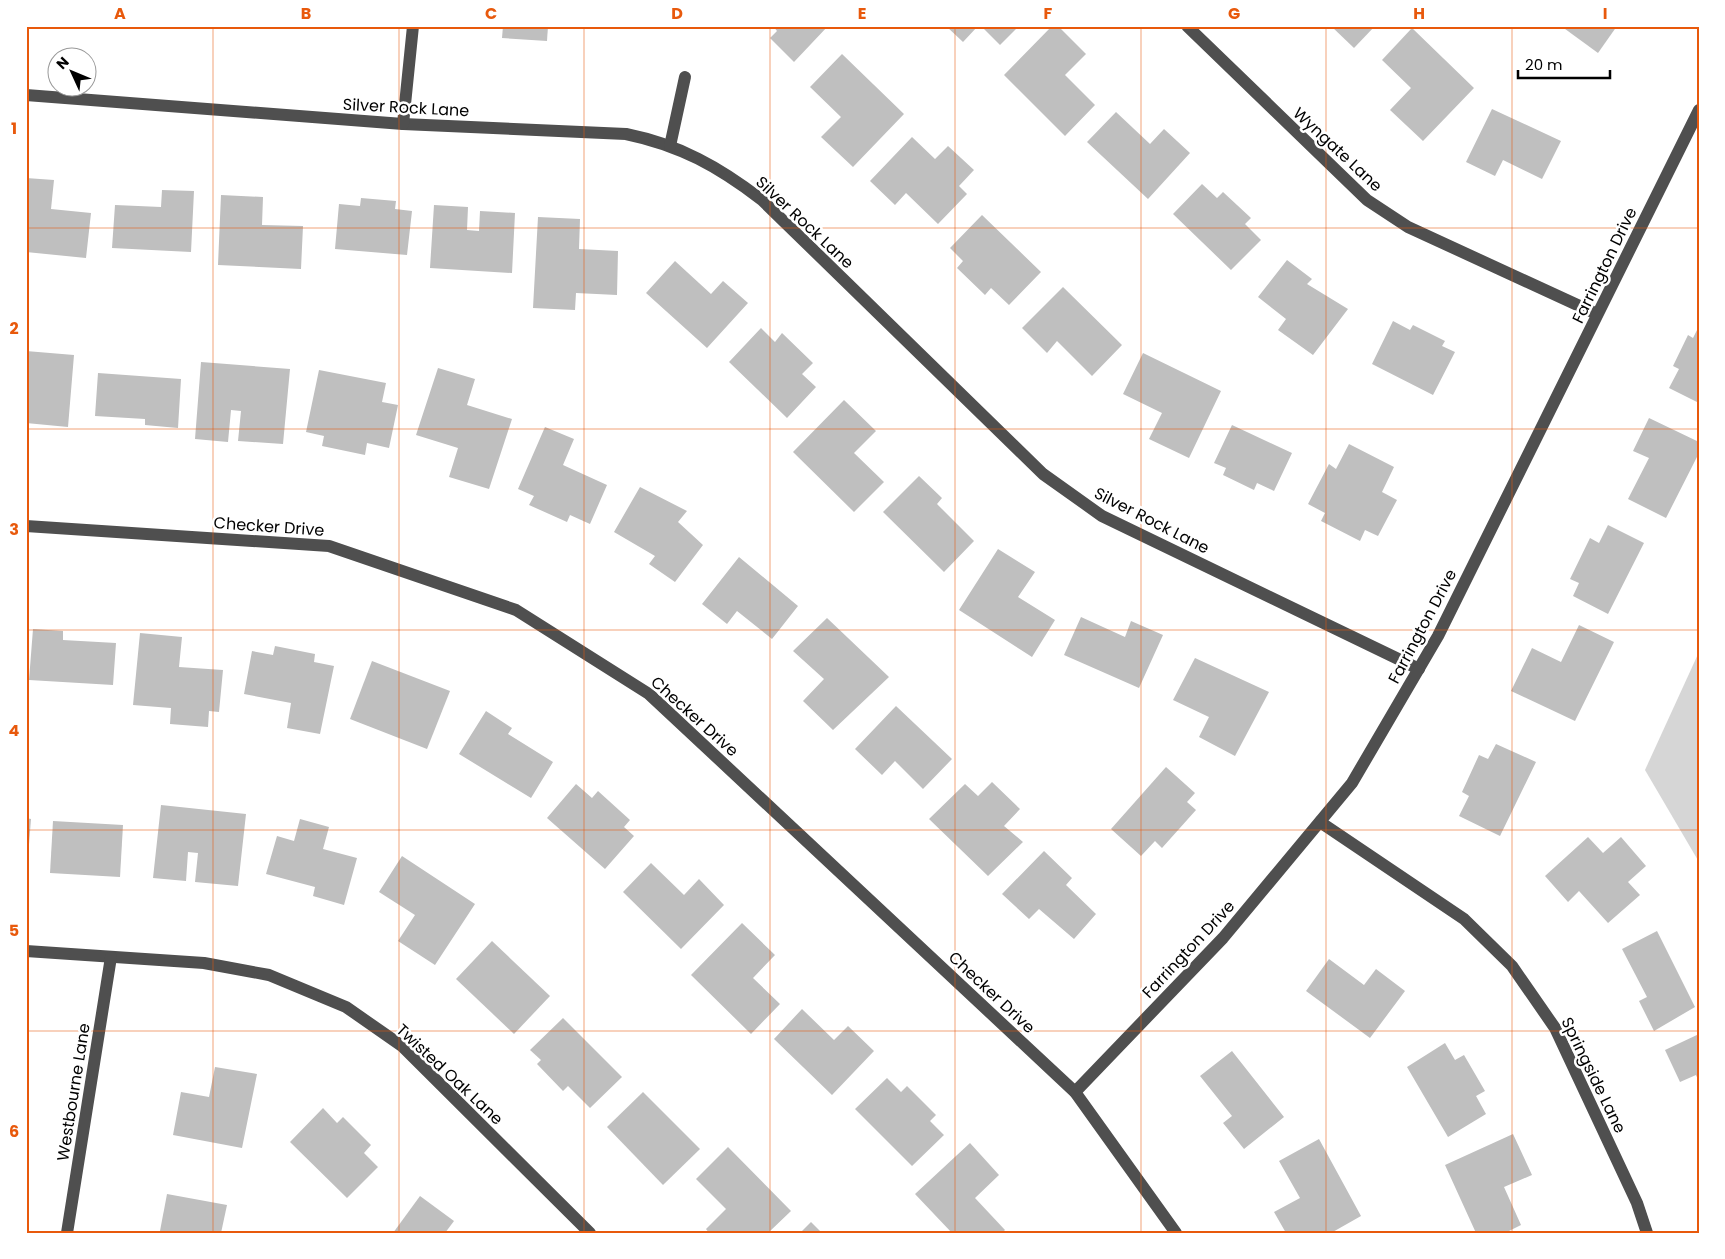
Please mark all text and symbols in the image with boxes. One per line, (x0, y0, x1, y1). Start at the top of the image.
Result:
text: A (114, 2, 126, 25)
text: B (301, 2, 311, 25)
text: C (485, 2, 497, 25)
text: D (671, 2, 683, 25)
text: E (858, 2, 866, 25)
text: F (1044, 2, 1053, 25)
text: G (1228, 2, 1240, 25)
text: H (1413, 2, 1425, 25)
text: I (1603, 2, 1607, 25)
north arrow (48, 48, 98, 98)
scale bar (1518, 48, 1610, 80)
text: N (52, 52, 73, 74)
text: 20 m (1525, 54, 1563, 75)
street label: Silver Rock Lane (342, 93, 470, 122)
street label: Wyngate Lane (1288, 102, 1387, 197)
text: 1 (11, 117, 17, 140)
street label: Silver Rock Lane (751, 171, 859, 274)
street label: Farrington Drive (1566, 203, 1643, 327)
text: 2 (9, 317, 19, 340)
street label: Silver Rock Lane (1090, 481, 1213, 559)
street label: Checker Drive (213, 511, 325, 542)
text: 3 (9, 518, 19, 541)
street label: Farrington Drive (1383, 565, 1462, 687)
street label: Checker Drive (646, 671, 744, 762)
text: 4 (9, 719, 20, 742)
street label: Farrington Drive (1137, 895, 1240, 1003)
text: 5 (9, 919, 19, 942)
street label: Checker Drive (943, 946, 1040, 1039)
street label: Springside Lane (1556, 1013, 1632, 1137)
street label: Twisted Oak Lane (391, 1019, 508, 1130)
street label: Westbourne Lane (51, 1021, 96, 1163)
text: 6 (9, 1120, 19, 1143)

